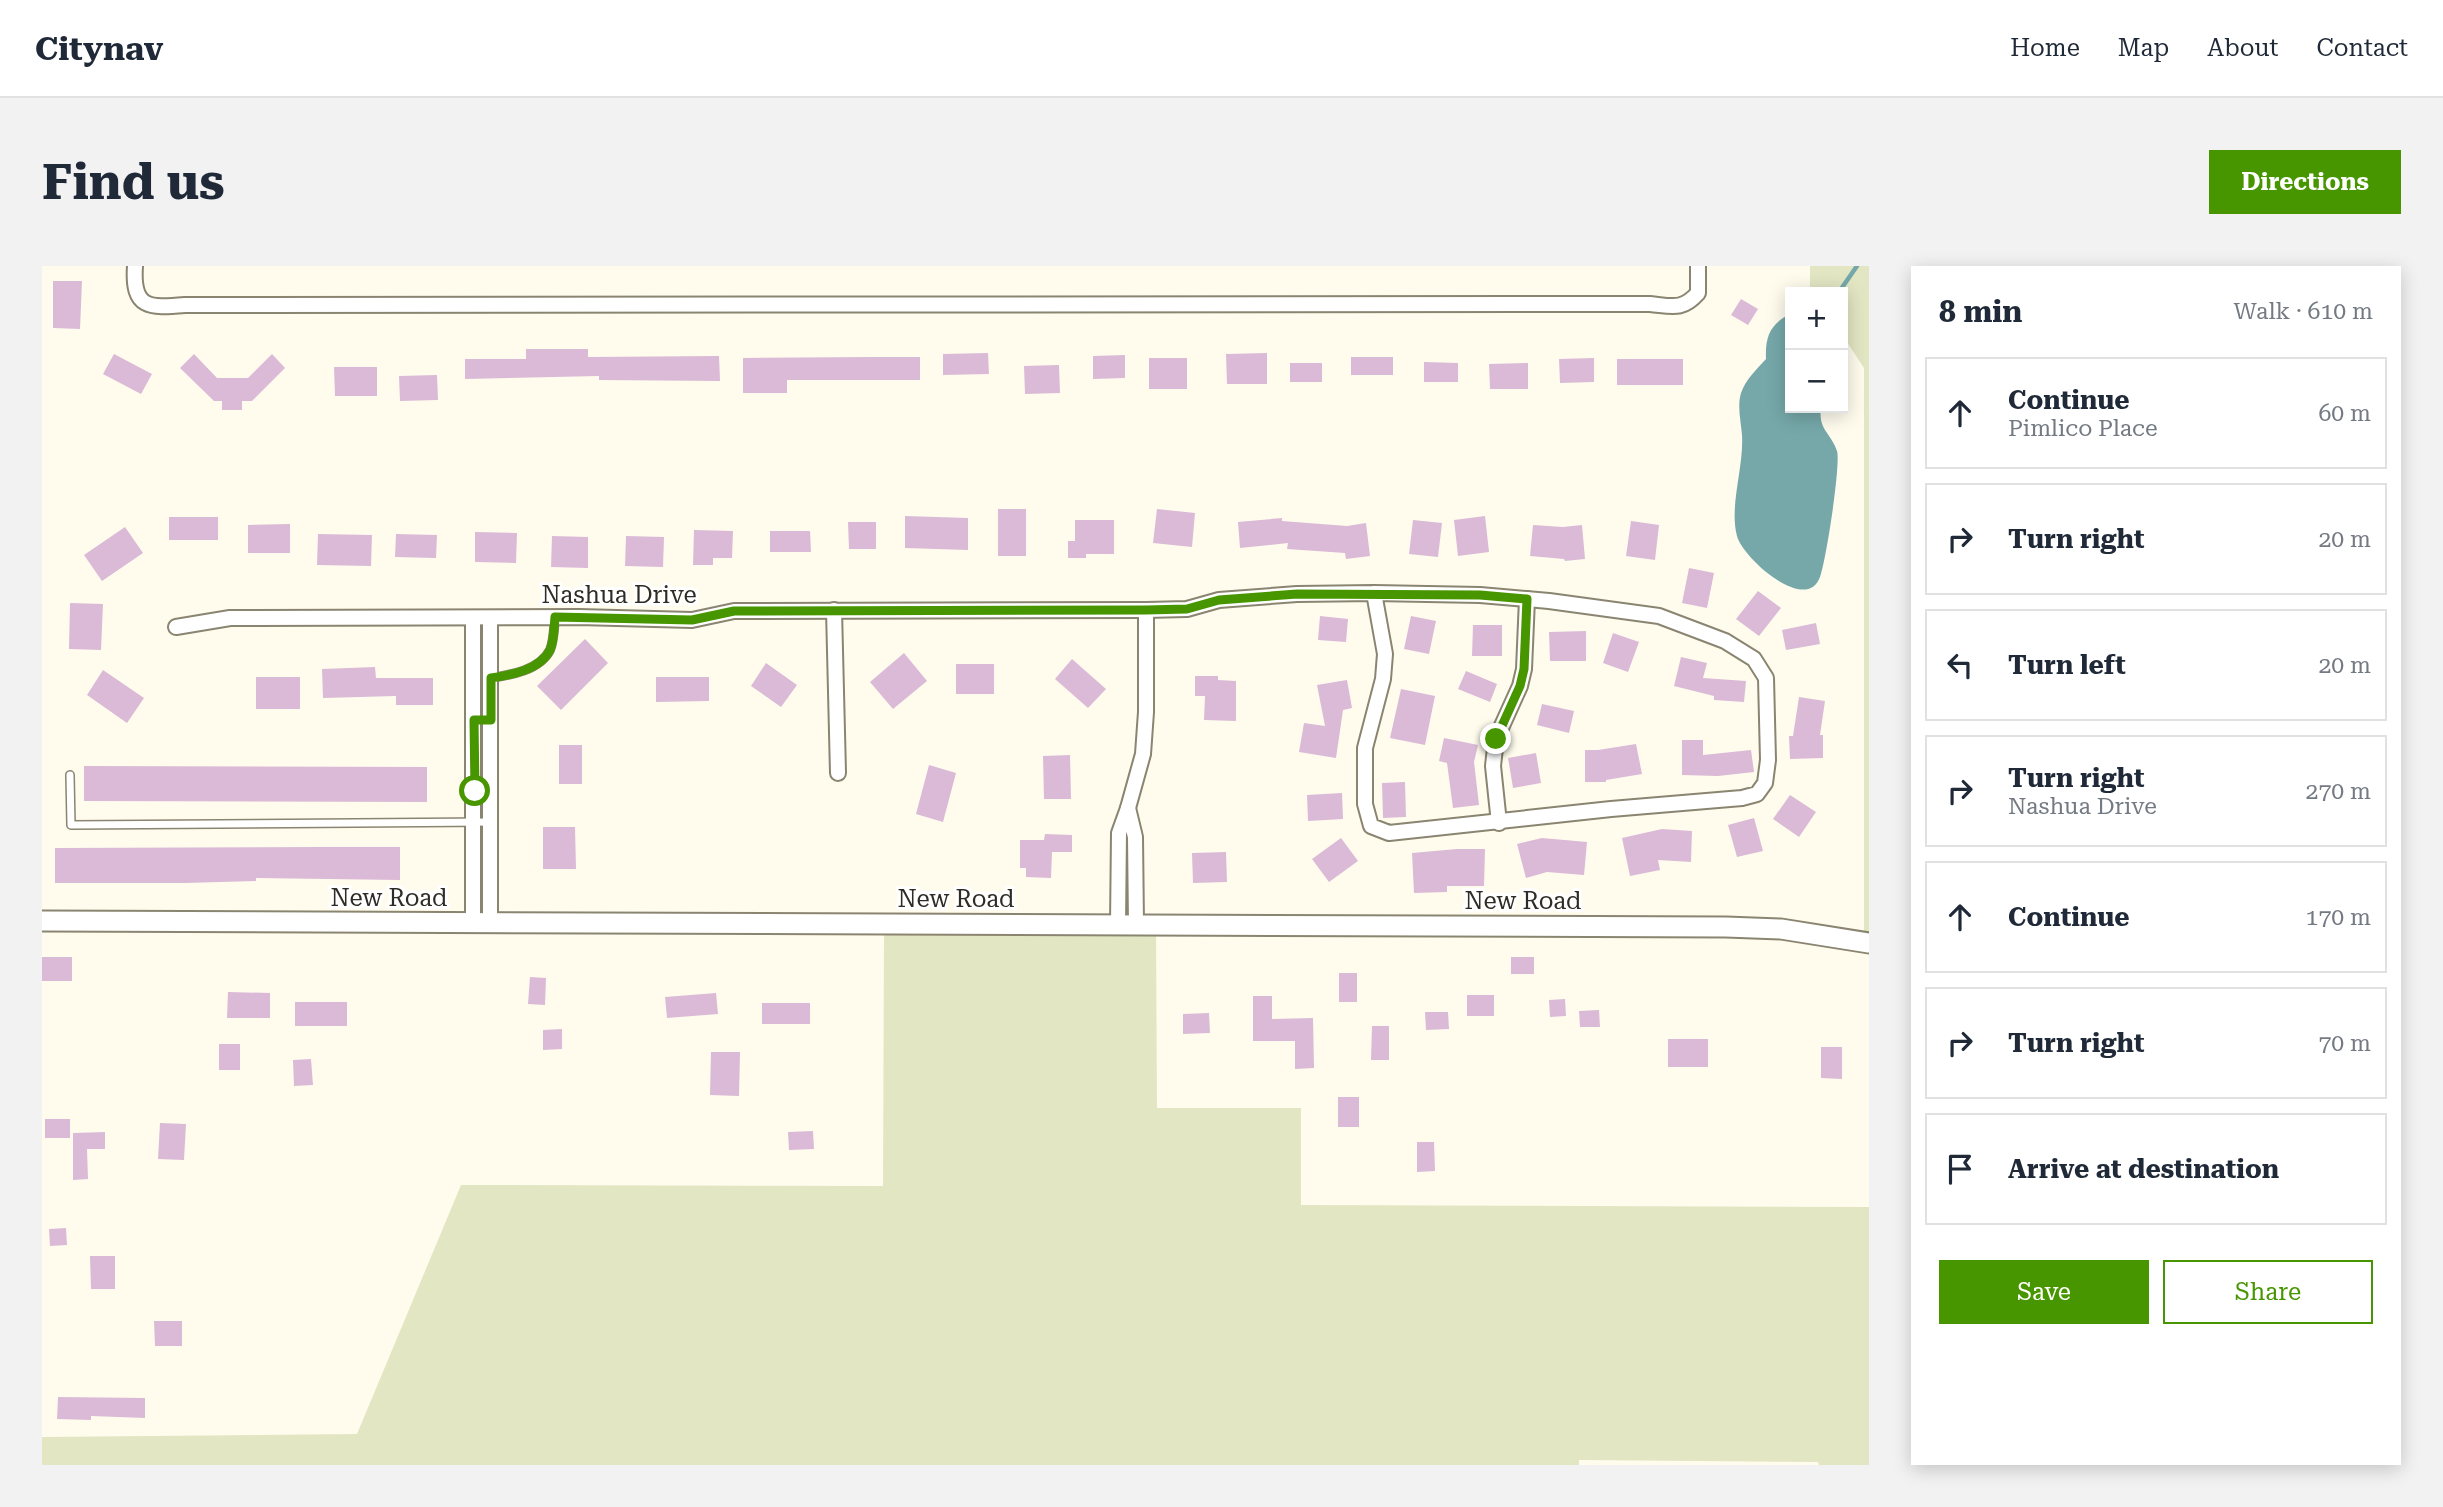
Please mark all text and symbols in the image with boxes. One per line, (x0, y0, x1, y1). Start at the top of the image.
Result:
text: Citynav (35, 29, 163, 68)
text: Home (2010, 34, 2080, 62)
text: Map (2118, 34, 2169, 62)
text: About (2207, 34, 2278, 62)
text: Contact (2316, 34, 2408, 62)
button: Directions (2209, 150, 2401, 214)
text: Find us (42, 154, 225, 211)
map controls (1785, 287, 1848, 413)
button: + (1785, 287, 1848, 350)
text: 8 min (1939, 294, 2022, 329)
text: Walk · 610 m (2234, 298, 2373, 325)
button: − (1785, 350, 1848, 413)
text: Continue (2008, 385, 2130, 415)
icon: ahead (1941, 394, 1979, 432)
text: 60 m (2318, 400, 2371, 427)
text: Pimlico Place (2008, 415, 2158, 442)
icon: right (1941, 520, 1979, 558)
text: Turn right (2008, 524, 2144, 554)
text: 20 m (2318, 526, 2371, 553)
street label: Nashua Drive (541, 581, 697, 609)
icon: left (1941, 646, 1979, 684)
text: Turn left (2008, 650, 2126, 680)
text: 20 m (2318, 652, 2371, 679)
route end (1480, 723, 1511, 754)
text: Turn right (2008, 763, 2144, 793)
icon: right (1941, 772, 1979, 810)
route start (459, 775, 490, 806)
text: 270 m (2306, 778, 2371, 805)
text: Nashua Drive (2008, 793, 2157, 820)
street label: New Road (331, 884, 447, 912)
street label: New Road (898, 885, 1014, 913)
street label: New Road (1465, 887, 1581, 915)
icon: ahead (1941, 898, 1979, 936)
text: Continue (2008, 902, 2130, 932)
text: 170 m (2306, 904, 2371, 931)
icon: right (1941, 1024, 1979, 1062)
text: Turn right (2008, 1028, 2144, 1058)
text: 70 m (2318, 1030, 2371, 1057)
icon: arrive (1941, 1150, 1979, 1188)
text: Arrive at destination (2008, 1154, 2279, 1184)
button: Save (1939, 1260, 2149, 1324)
button: Share (2163, 1260, 2373, 1324)

